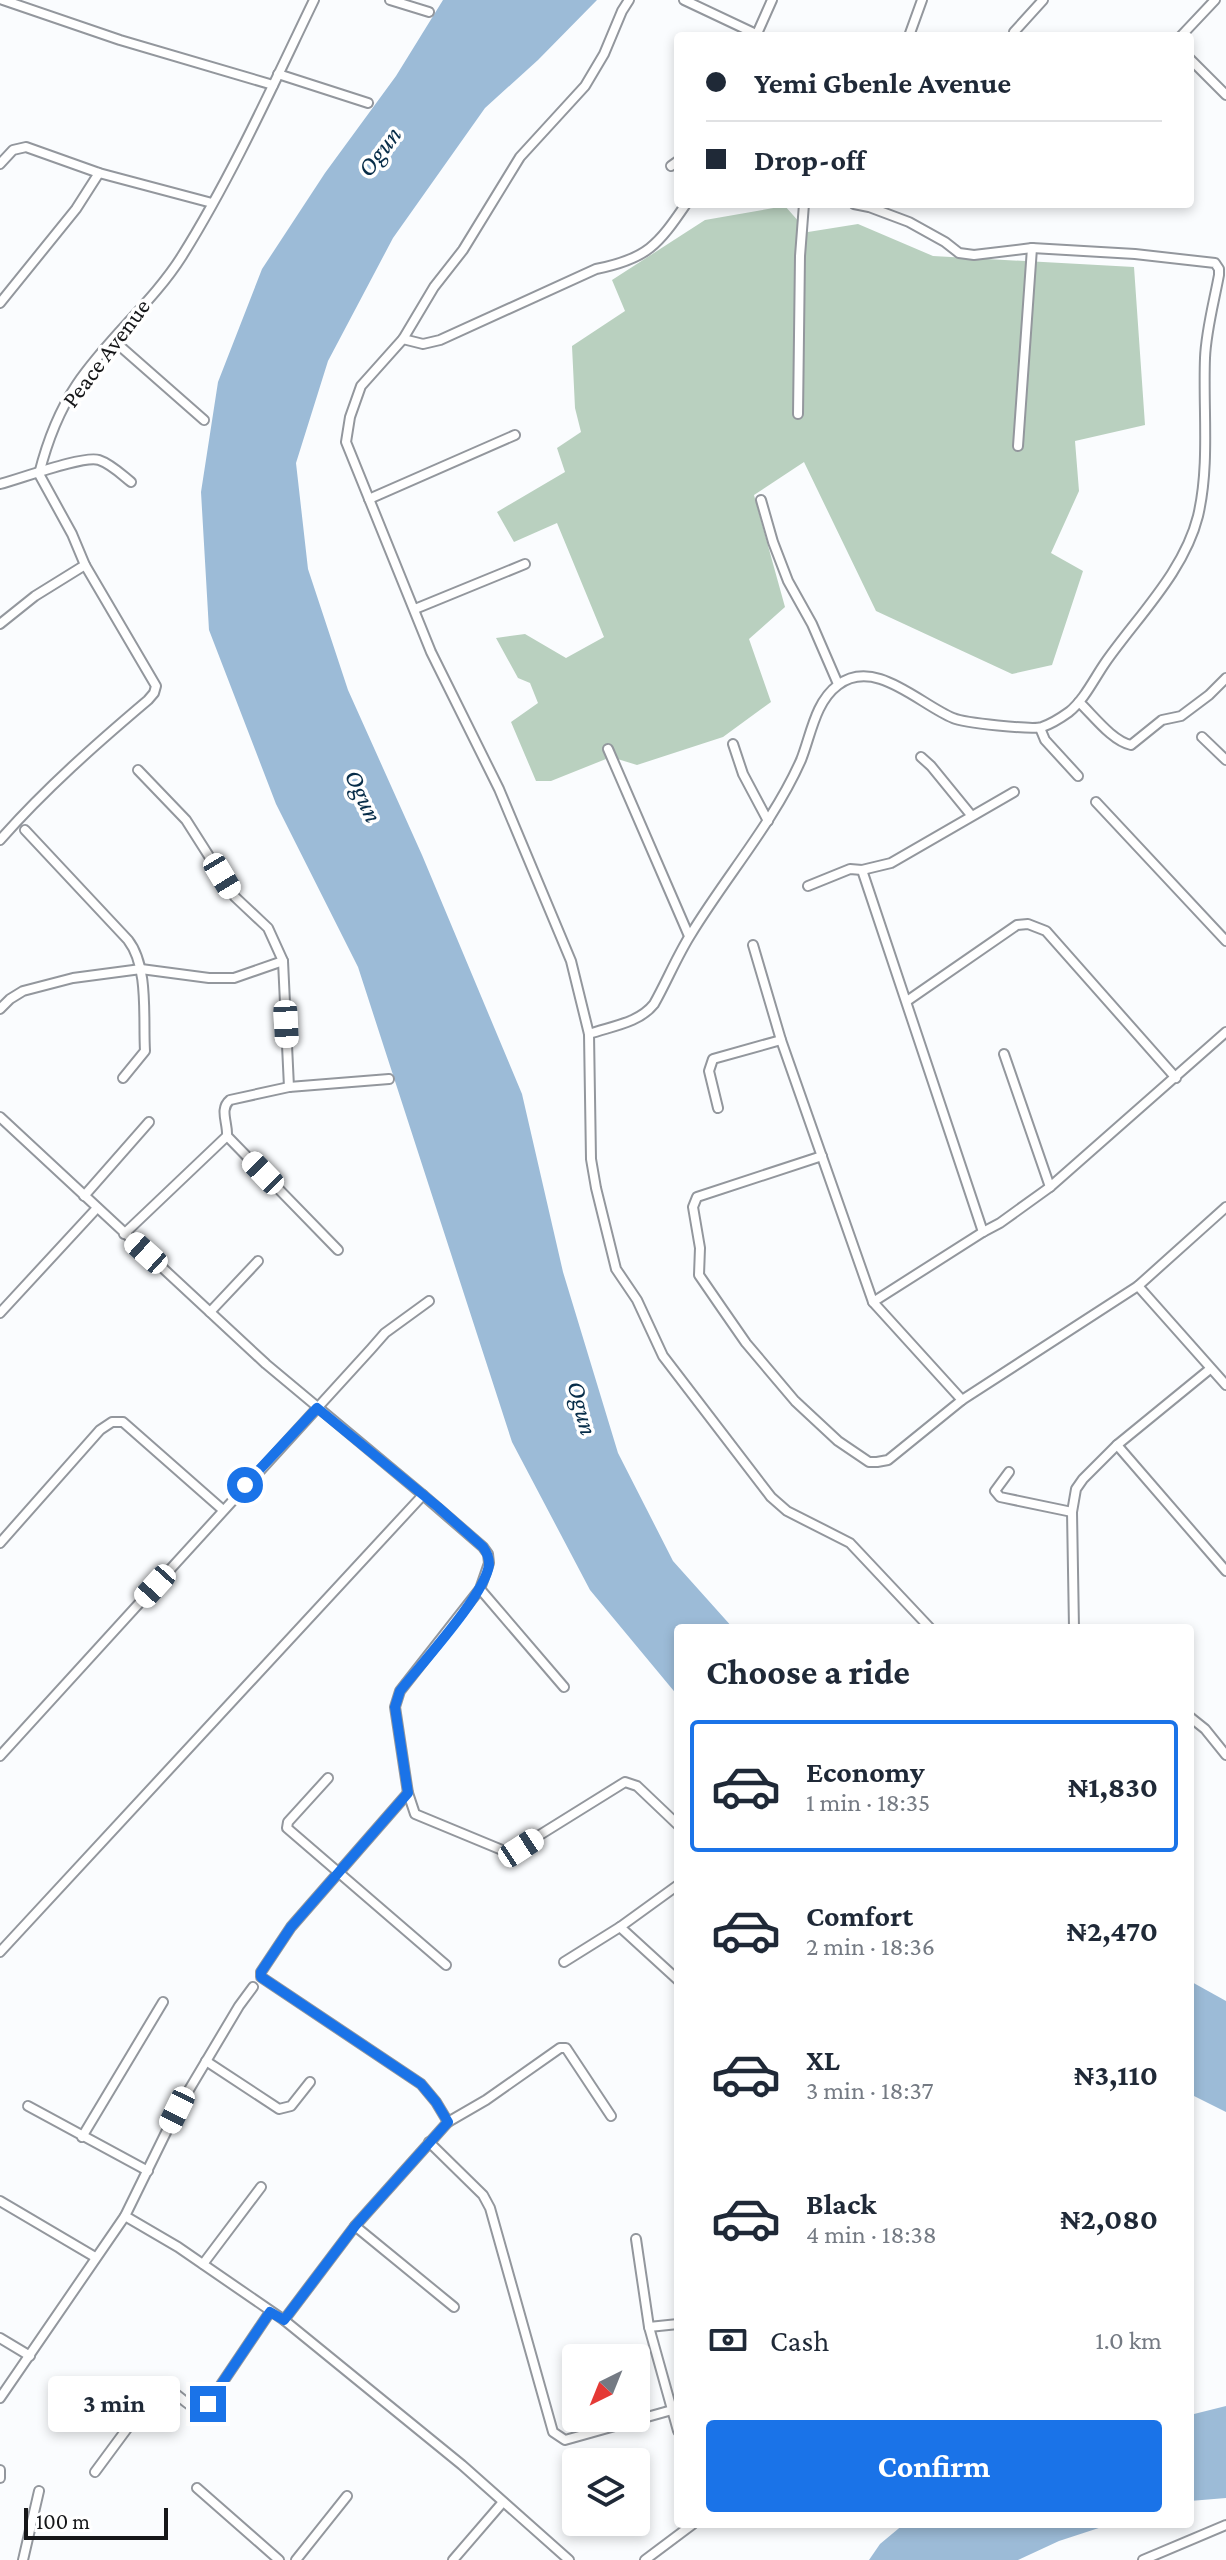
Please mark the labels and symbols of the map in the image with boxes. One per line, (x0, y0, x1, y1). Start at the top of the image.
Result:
water label: Ogun (351, 121, 408, 182)
street label: Peace Avenue (56, 293, 155, 412)
water label: Ogun (339, 765, 388, 827)
car (199, 849, 245, 903)
car (273, 999, 299, 1049)
car (238, 1147, 288, 1199)
car (120, 1228, 172, 1278)
water label: Ogun (561, 1378, 604, 1439)
route start (227, 1467, 263, 1503)
car (130, 1560, 180, 1612)
car (494, 1825, 548, 1871)
car (156, 2083, 198, 2137)
north arrow (562, 2344, 650, 2432)
callout: 3 min (48, 2376, 180, 2432)
route end (190, 2386, 226, 2422)
scale bar (24, 2504, 168, 2540)

